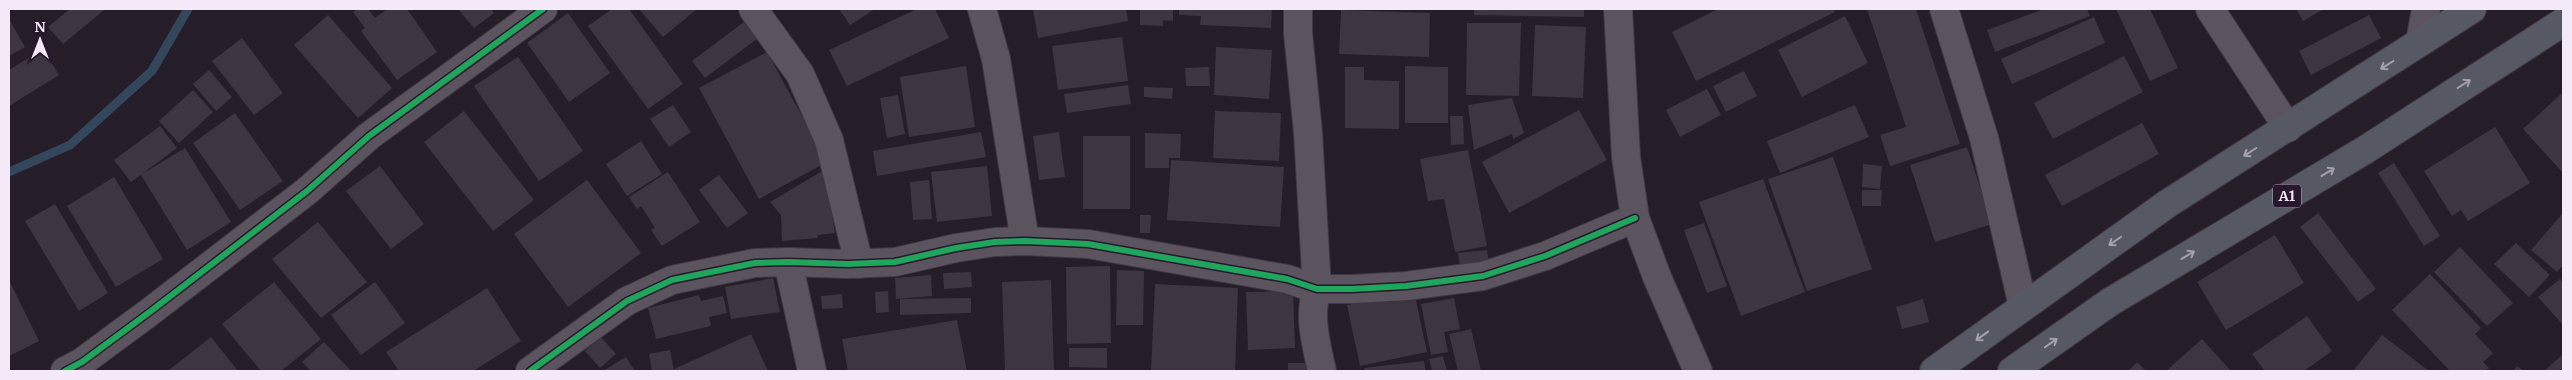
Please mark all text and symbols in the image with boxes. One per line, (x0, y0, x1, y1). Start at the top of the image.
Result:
north arrow (15, 15, 65, 65)
text: N (34, 18, 46, 36)
one-way arrow (2381, 60, 2395, 70)
one-way arrow (2457, 79, 2471, 89)
one-way arrow (2244, 147, 2258, 157)
one-way arrow (2320, 166, 2334, 176)
road number: A1 (2273, 185, 2301, 208)
one-way arrow (2108, 236, 2122, 246)
one-way arrow (2181, 250, 2195, 260)
one-way arrow (1976, 330, 1990, 341)
one-way arrow (2044, 338, 2058, 348)

